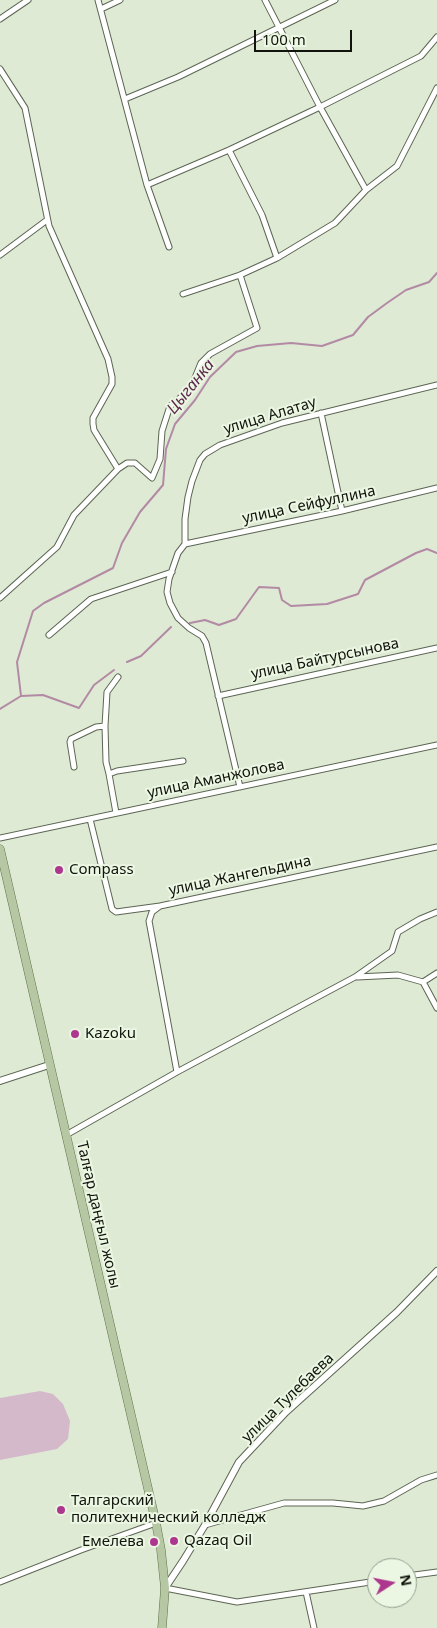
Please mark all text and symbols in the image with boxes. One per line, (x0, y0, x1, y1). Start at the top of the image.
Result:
scale bar (257, 20, 354, 52)
text: 100 m (262, 29, 306, 49)
water label: Цыганка (163, 356, 219, 418)
street label: улица Алатау (222, 393, 318, 439)
street label: улица Сейфуллина (241, 482, 377, 528)
street label: улица Байтурсынова (249, 635, 401, 683)
street label: улица Аманжолова (146, 756, 286, 802)
street label: улица Жангельдина (167, 852, 313, 900)
place label: Compass (69, 861, 134, 879)
marker: Compass (53, 864, 65, 876)
place label: Kazoku (85, 1025, 136, 1043)
marker: Kazoku (69, 1028, 81, 1040)
street label: Талғар даңғыл жолы (72, 1140, 124, 1290)
street label: улица Тулебаева (238, 1350, 338, 1446)
place label: Талгарский политехнический колледж (71, 1492, 266, 1527)
marker: Талгарский политехнический колледж (55, 1504, 67, 1516)
place label: Qazaq Oil (184, 1532, 252, 1550)
place label: Емелева (82, 1533, 144, 1551)
marker: Qazaq Oil (168, 1535, 180, 1547)
marker: Емелева (148, 1536, 160, 1548)
north arrow (367, 1558, 417, 1608)
text: N (396, 1573, 417, 1588)

